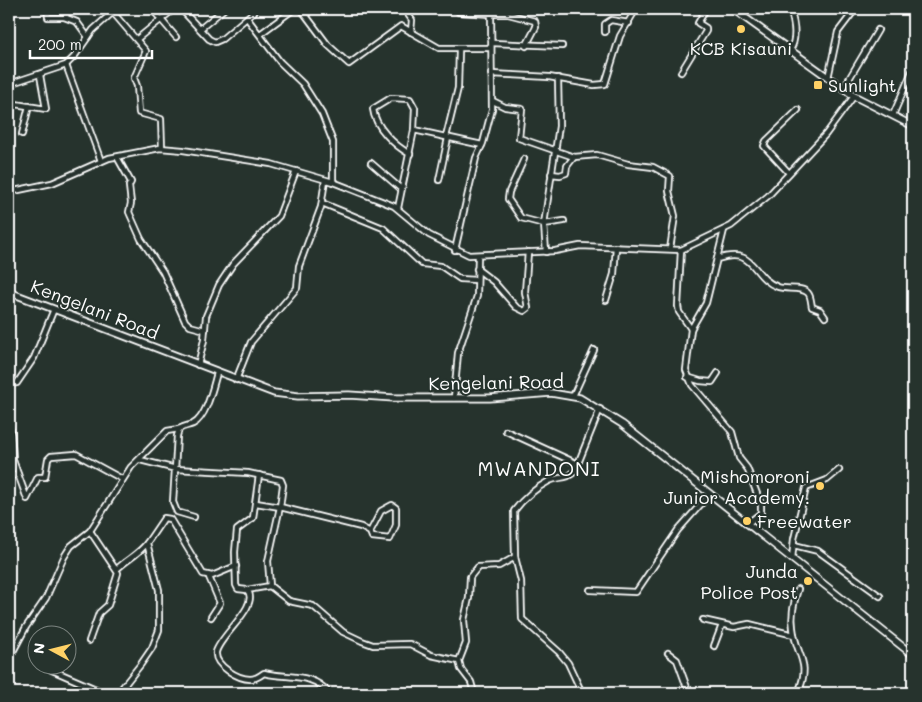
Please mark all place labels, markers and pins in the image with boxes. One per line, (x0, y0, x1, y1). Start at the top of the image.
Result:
marker: KCB Kisauni (735, 23, 747, 35)
place label: KCB Kisauni (690, 36, 792, 60)
place label: Sunlight (828, 73, 897, 97)
marker: Sunlight (812, 79, 824, 91)
place label: Mishomoroni Junior Academy. (663, 464, 810, 509)
marker: Mishomoroni Junior Academy. (814, 480, 826, 492)
place label: Freewater (757, 509, 852, 533)
marker: Freewater (741, 515, 753, 527)
place label: Junda Police Post (700, 559, 798, 604)
marker: Junda Police Post (802, 575, 814, 587)

